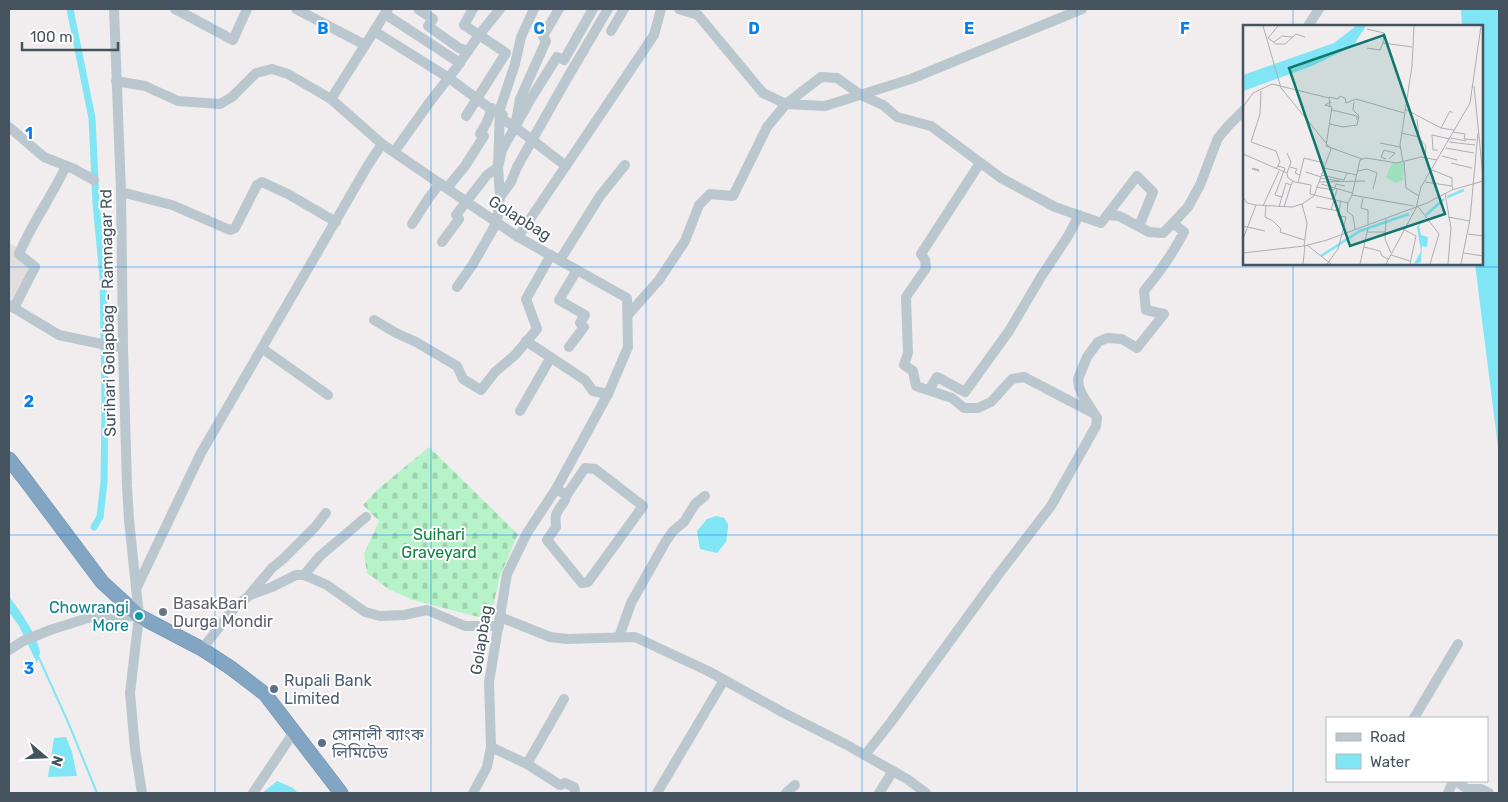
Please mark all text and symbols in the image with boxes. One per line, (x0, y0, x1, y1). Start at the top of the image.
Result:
text: B (317, 19, 329, 38)
text: C (533, 19, 545, 38)
text: D (748, 19, 760, 38)
text: E (964, 19, 974, 38)
text: F (1180, 19, 1190, 38)
scale bar (22, 20, 119, 52)
inset map (1243, 25, 1483, 265)
text: 100 m (30, 28, 72, 46)
text: 1 (25, 124, 33, 143)
street label: Surihari Golapbag - Ramnagar Rd (96, 189, 120, 437)
street label: Golapbag (485, 191, 555, 245)
text: 2 (24, 392, 34, 411)
park label: Suihari Graveyard (401, 525, 477, 562)
place label: BasakBari Durga Mondir (173, 594, 273, 631)
place label: Chowrangi More (49, 598, 129, 635)
street label: Golapbag (466, 604, 496, 676)
marker: BasakBari Durga Mondir (157, 606, 169, 618)
marker: Chowrangi More (133, 610, 145, 622)
text: 3 (24, 659, 34, 678)
place label: Rupali Bank Limited (284, 671, 372, 708)
marker: Rupali Bank Limited (268, 683, 280, 695)
legend (1326, 717, 1488, 782)
place label: সোনালী ব্যাংক লিমিটেড (331, 725, 425, 762)
text: Road (1370, 728, 1406, 746)
north arrow (20, 732, 70, 782)
marker: সোনালী ব্যাংক লিমিটেড (316, 737, 328, 749)
text: Water (1370, 753, 1410, 771)
text: N (47, 754, 66, 769)

